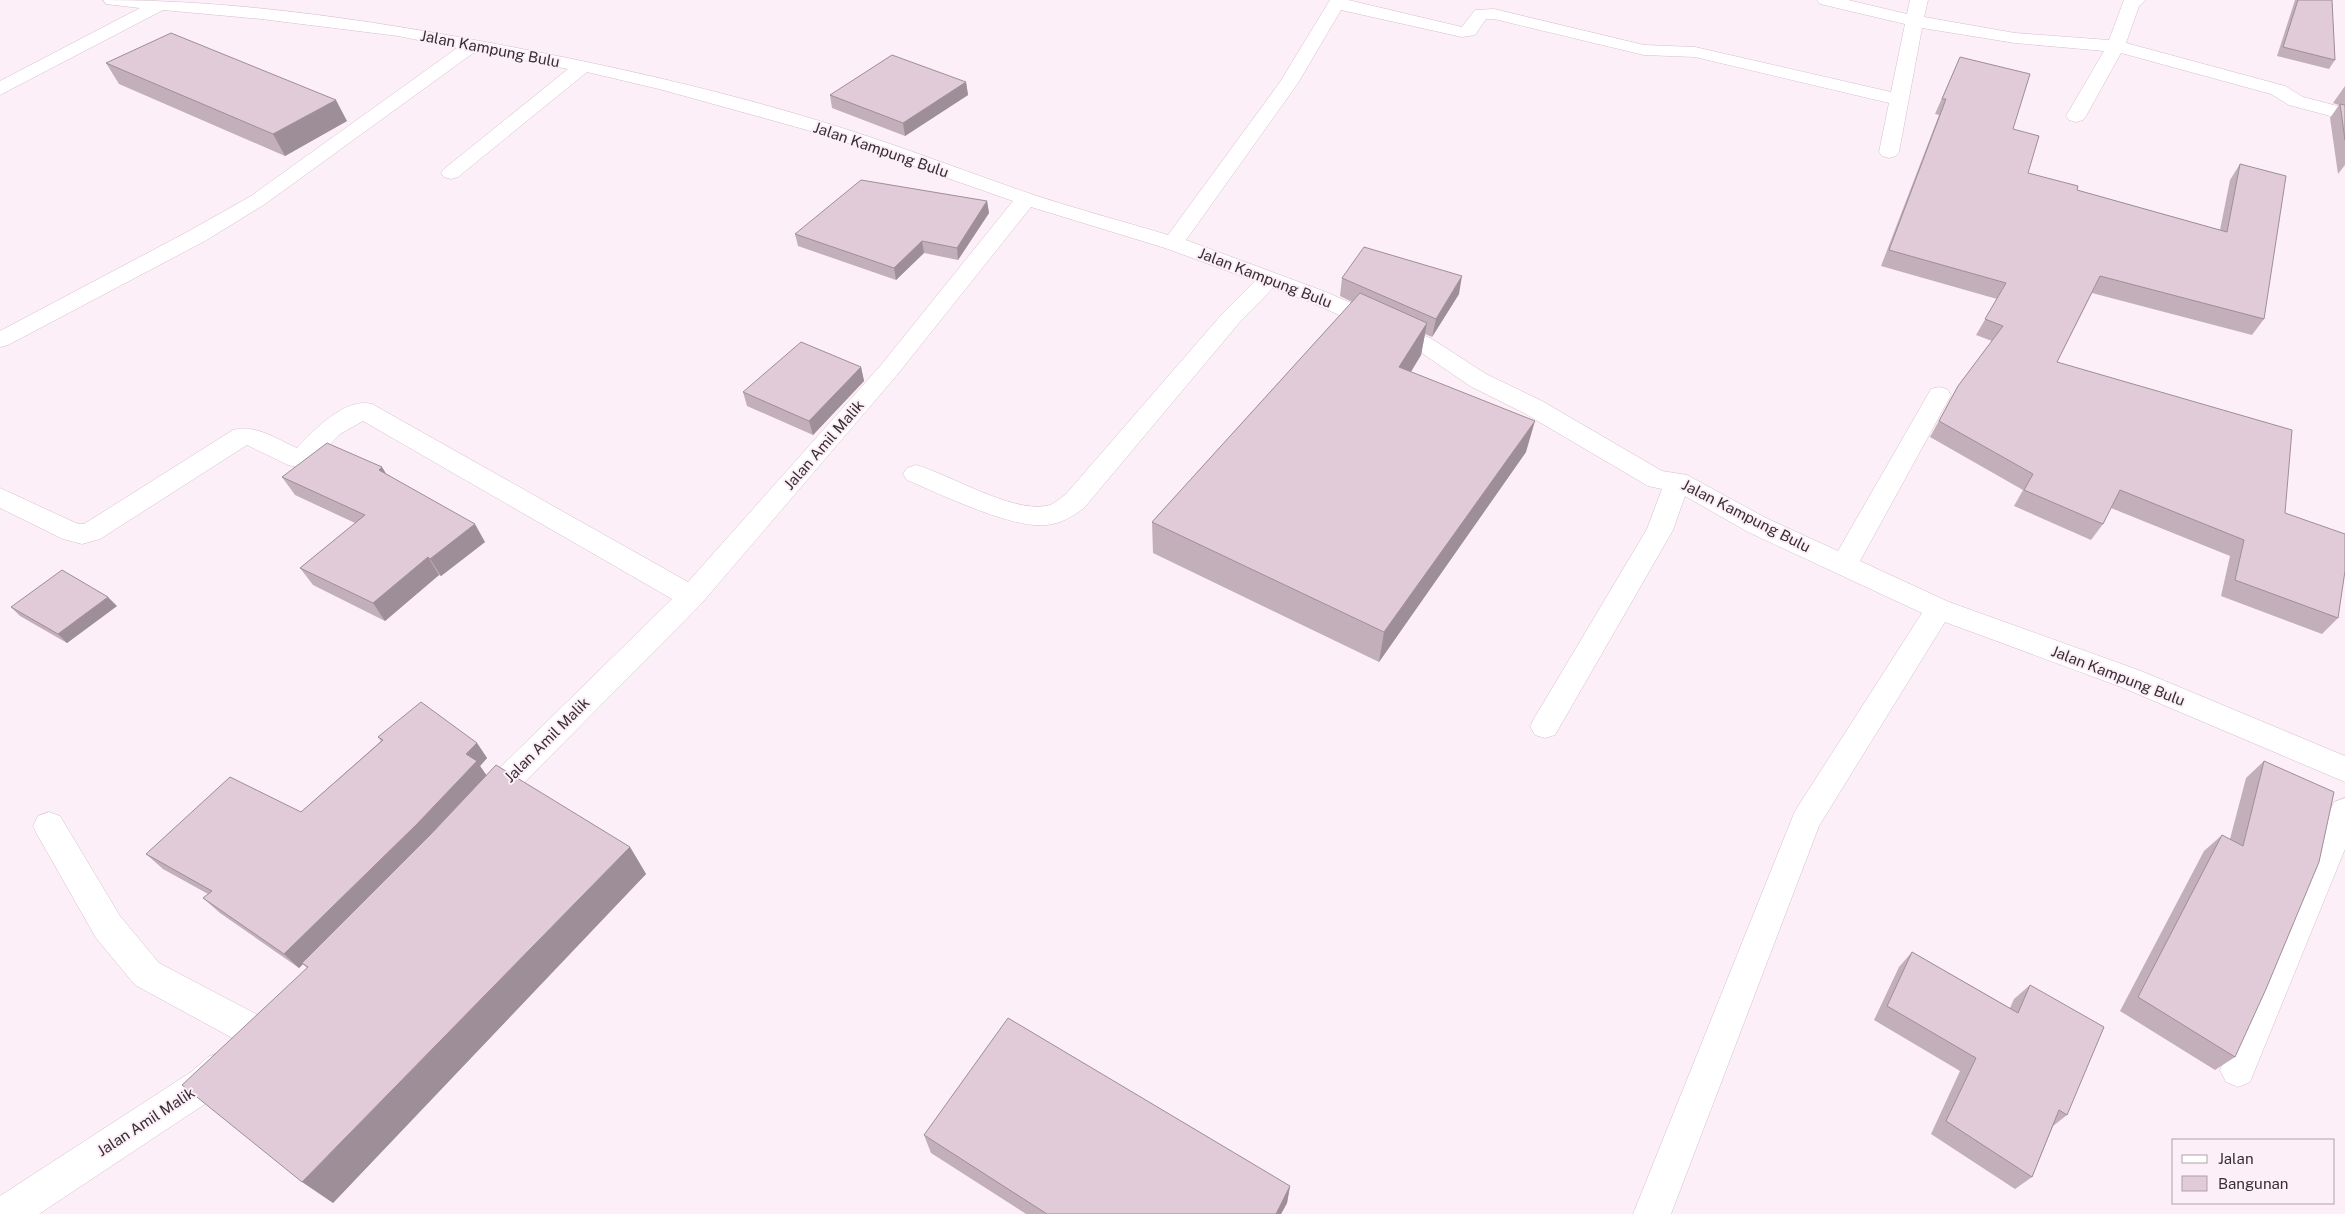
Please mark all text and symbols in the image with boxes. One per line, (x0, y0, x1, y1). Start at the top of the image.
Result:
street label: Jalan Kampung Bulu (419, 27, 561, 70)
street label: Jalan Kampung Bulu (811, 118, 951, 181)
street label: Jalan Kampung Bulu (1196, 244, 1334, 311)
street label: Jalan Amil Malik (780, 396, 867, 493)
street label: Jalan Kampung Bulu (1679, 476, 1813, 555)
street label: Jalan Kampung Bulu (2049, 642, 2187, 709)
street label: Jalan Amil Malik (501, 694, 593, 786)
street label: Jalan Amil Malik (94, 1084, 198, 1159)
legend (2172, 1139, 2335, 1204)
text: Jalan (2218, 1150, 2254, 1167)
text: Bangunan (2218, 1175, 2289, 1192)

